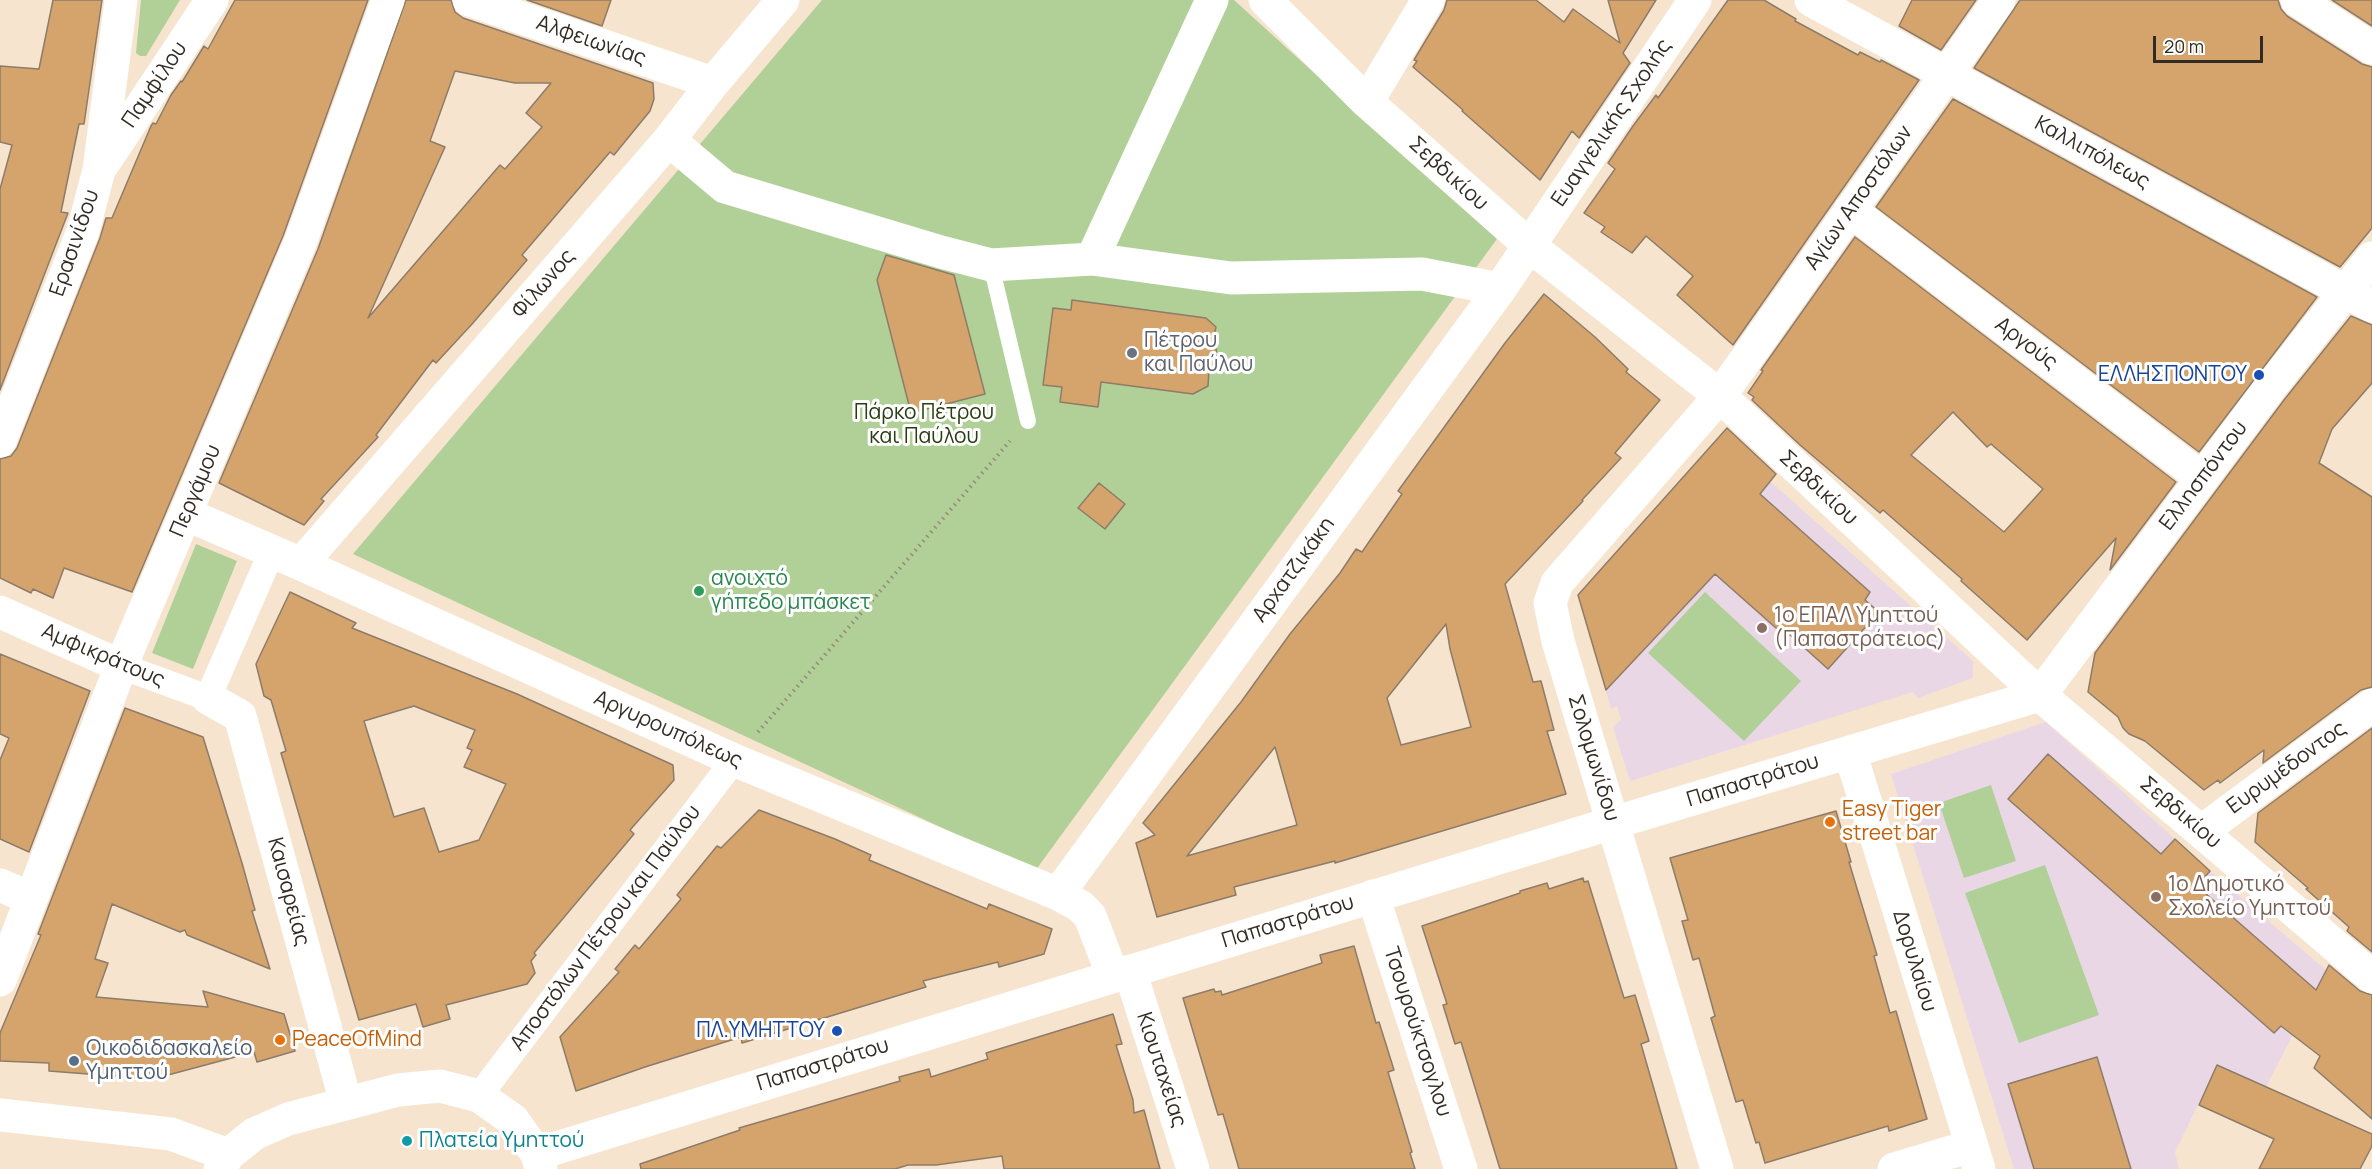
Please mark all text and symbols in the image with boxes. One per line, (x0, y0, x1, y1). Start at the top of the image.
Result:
street label: Αλφειωνίας (533, 10, 649, 72)
scale bar (2156, 24, 2266, 62)
text: 20 m (2164, 34, 2204, 58)
street label: Ευαγγελικής Σχολής (1547, 35, 1677, 211)
street label: Παμφίλου (117, 37, 193, 133)
street label: Καλλιπόλεως (2030, 111, 2154, 195)
street label: Αγίων Αποστόλων (1800, 121, 1918, 275)
street label: Σεβδικίου (1403, 132, 1493, 216)
street label: Ερασινίδου (45, 186, 105, 300)
street label: Φίλωνος (507, 244, 581, 324)
street label: Αργούς (1990, 312, 2062, 376)
place label: Πέτρου και Παύλου (1144, 328, 1253, 378)
marker: Πέτρου και Παύλου (1125, 346, 1139, 360)
place label: ΕΛΛΗΣΠΟΝΤΟΥ (2098, 362, 2247, 388)
marker: ΕΛΛΗΣΠΟΝΤΟΥ (2252, 368, 2266, 382)
park label: Πάρκο Πέτρου και Παύλου (854, 400, 994, 450)
street label: Ελλησπόντου (2155, 416, 2253, 536)
street label: Περγάμου (165, 441, 227, 541)
street label: Σεβδικίου (1774, 445, 1862, 531)
street label: Αρχατζικάκη (1248, 513, 1340, 627)
place label: ανοιχτό γήπεδο μπάσκετ (711, 566, 871, 616)
marker: ανοιχτό γήπεδο μπάσκετ (692, 584, 706, 598)
place label: 1ο ΕΠΑΛ Υμηττού (Παπαστράτειος) (1774, 603, 1945, 653)
street label: Αμφικράτους (38, 619, 168, 693)
marker: 1ο ΕΠΑΛ Υμηττού (Παπαστράτειος) (1755, 621, 1769, 635)
street label: Αργυρουπόλεως (590, 686, 746, 774)
street label: Σολομωνίδου (1562, 692, 1624, 824)
street label: Ευρυμέδοντος (2222, 716, 2352, 820)
street label: Παπαστράτου (1684, 749, 1822, 813)
street label: Σεβδικίου (2134, 772, 2226, 854)
place label: Easy Tiger street bar (1842, 797, 1941, 847)
street label: Αποστόλων Πέτρου και Παύλου (505, 800, 707, 1056)
marker: Easy Tiger street bar (1823, 815, 1837, 829)
street label: Καισαρείας (261, 835, 315, 949)
place label: 1ο Δημοτικό Σχολείο Υμηττού (2168, 872, 2331, 922)
street label: Παπαστράτου (1219, 890, 1357, 954)
marker: 1ο Δημοτικό Σχολείο Υμηττού (2149, 890, 2163, 904)
street label: Δορυλαίου (1887, 907, 1941, 1015)
street label: Τσουρούκτσογλου (1378, 944, 1456, 1120)
street label: Κιουταχείας (1131, 1009, 1191, 1131)
place label: ΠΛ.ΥΜΗΤΤΟΥ (696, 1018, 825, 1044)
marker: ΠΛ.ΥΜΗΤΤΟΥ (830, 1024, 844, 1038)
place label: PeaceOfMind (292, 1027, 422, 1053)
marker: PeaceOfMind (273, 1033, 287, 1047)
street label: Παπαστράτου (754, 1033, 892, 1097)
place label: Οικοδιδασκαλείο Υμηττού (86, 1036, 252, 1086)
marker: Οικοδιδασκαλείο Υμηττού (67, 1054, 81, 1068)
place label: Πλατεία Υμηττού (419, 1128, 584, 1154)
marker: Πλατεία Υμηττού (400, 1134, 414, 1148)

